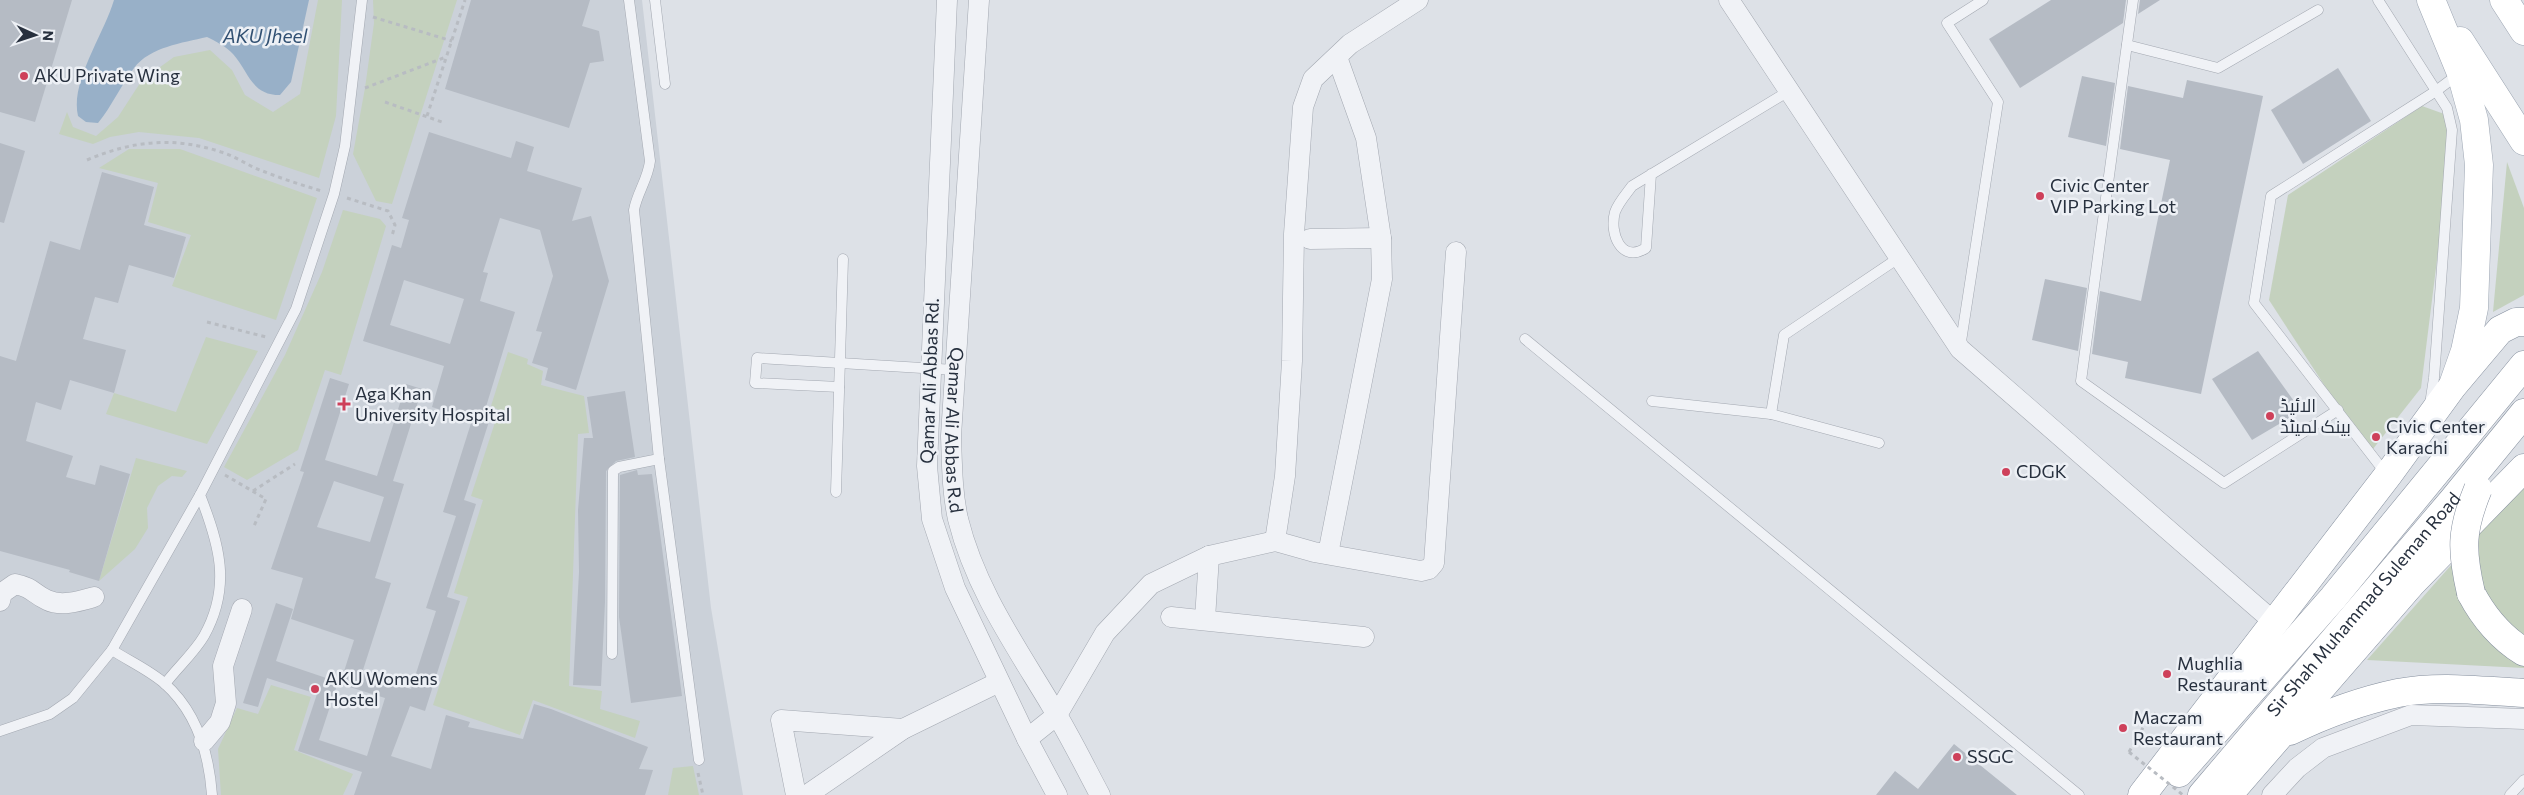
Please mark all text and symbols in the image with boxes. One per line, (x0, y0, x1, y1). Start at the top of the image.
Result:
north arrow (10, 10, 60, 60)
water label: AKU Jheel (222, 24, 309, 47)
text: N (40, 30, 57, 41)
place label: AKU Private Wing (34, 64, 180, 86)
marker: AKU Private Wing (18, 70, 30, 82)
place label: Civic Center VIP Parking Lot (2050, 174, 2176, 217)
marker: Civic Center VIP Parking Lot (2034, 190, 2046, 202)
street label: Qamar Ali Abbas Rd. (915, 298, 943, 464)
street label: Qamar Ali Abbas R.d (941, 347, 969, 515)
place label: Aga Khan University Hospital (355, 382, 510, 425)
place label: الائیڈ بینک لمیٹڈ (2280, 394, 2351, 437)
marker: Aga Khan University Hospital (337, 397, 351, 411)
marker: الائیڈ بینک لمیٹڈ (2264, 410, 2276, 422)
place label: Civic Center Karachi (2386, 415, 2485, 458)
marker: Civic Center Karachi (2370, 431, 2382, 443)
place label: CDGK (2016, 460, 2067, 482)
marker: CDGK (2000, 466, 2012, 478)
street label: Sir Shah Muhammad Suleman Road (2262, 487, 2465, 721)
place label: Mughlia Restaurant (2177, 652, 2267, 695)
place label: AKU Womens Hostel (325, 667, 438, 710)
marker: Mughlia Restaurant (2161, 668, 2173, 680)
marker: AKU Womens Hostel (309, 683, 321, 695)
place label: Maczam Restaurant (2133, 706, 2223, 749)
marker: Maczam Restaurant (2117, 722, 2129, 734)
place label: SSGC (1967, 745, 2014, 767)
marker: SSGC (1951, 751, 1963, 763)

